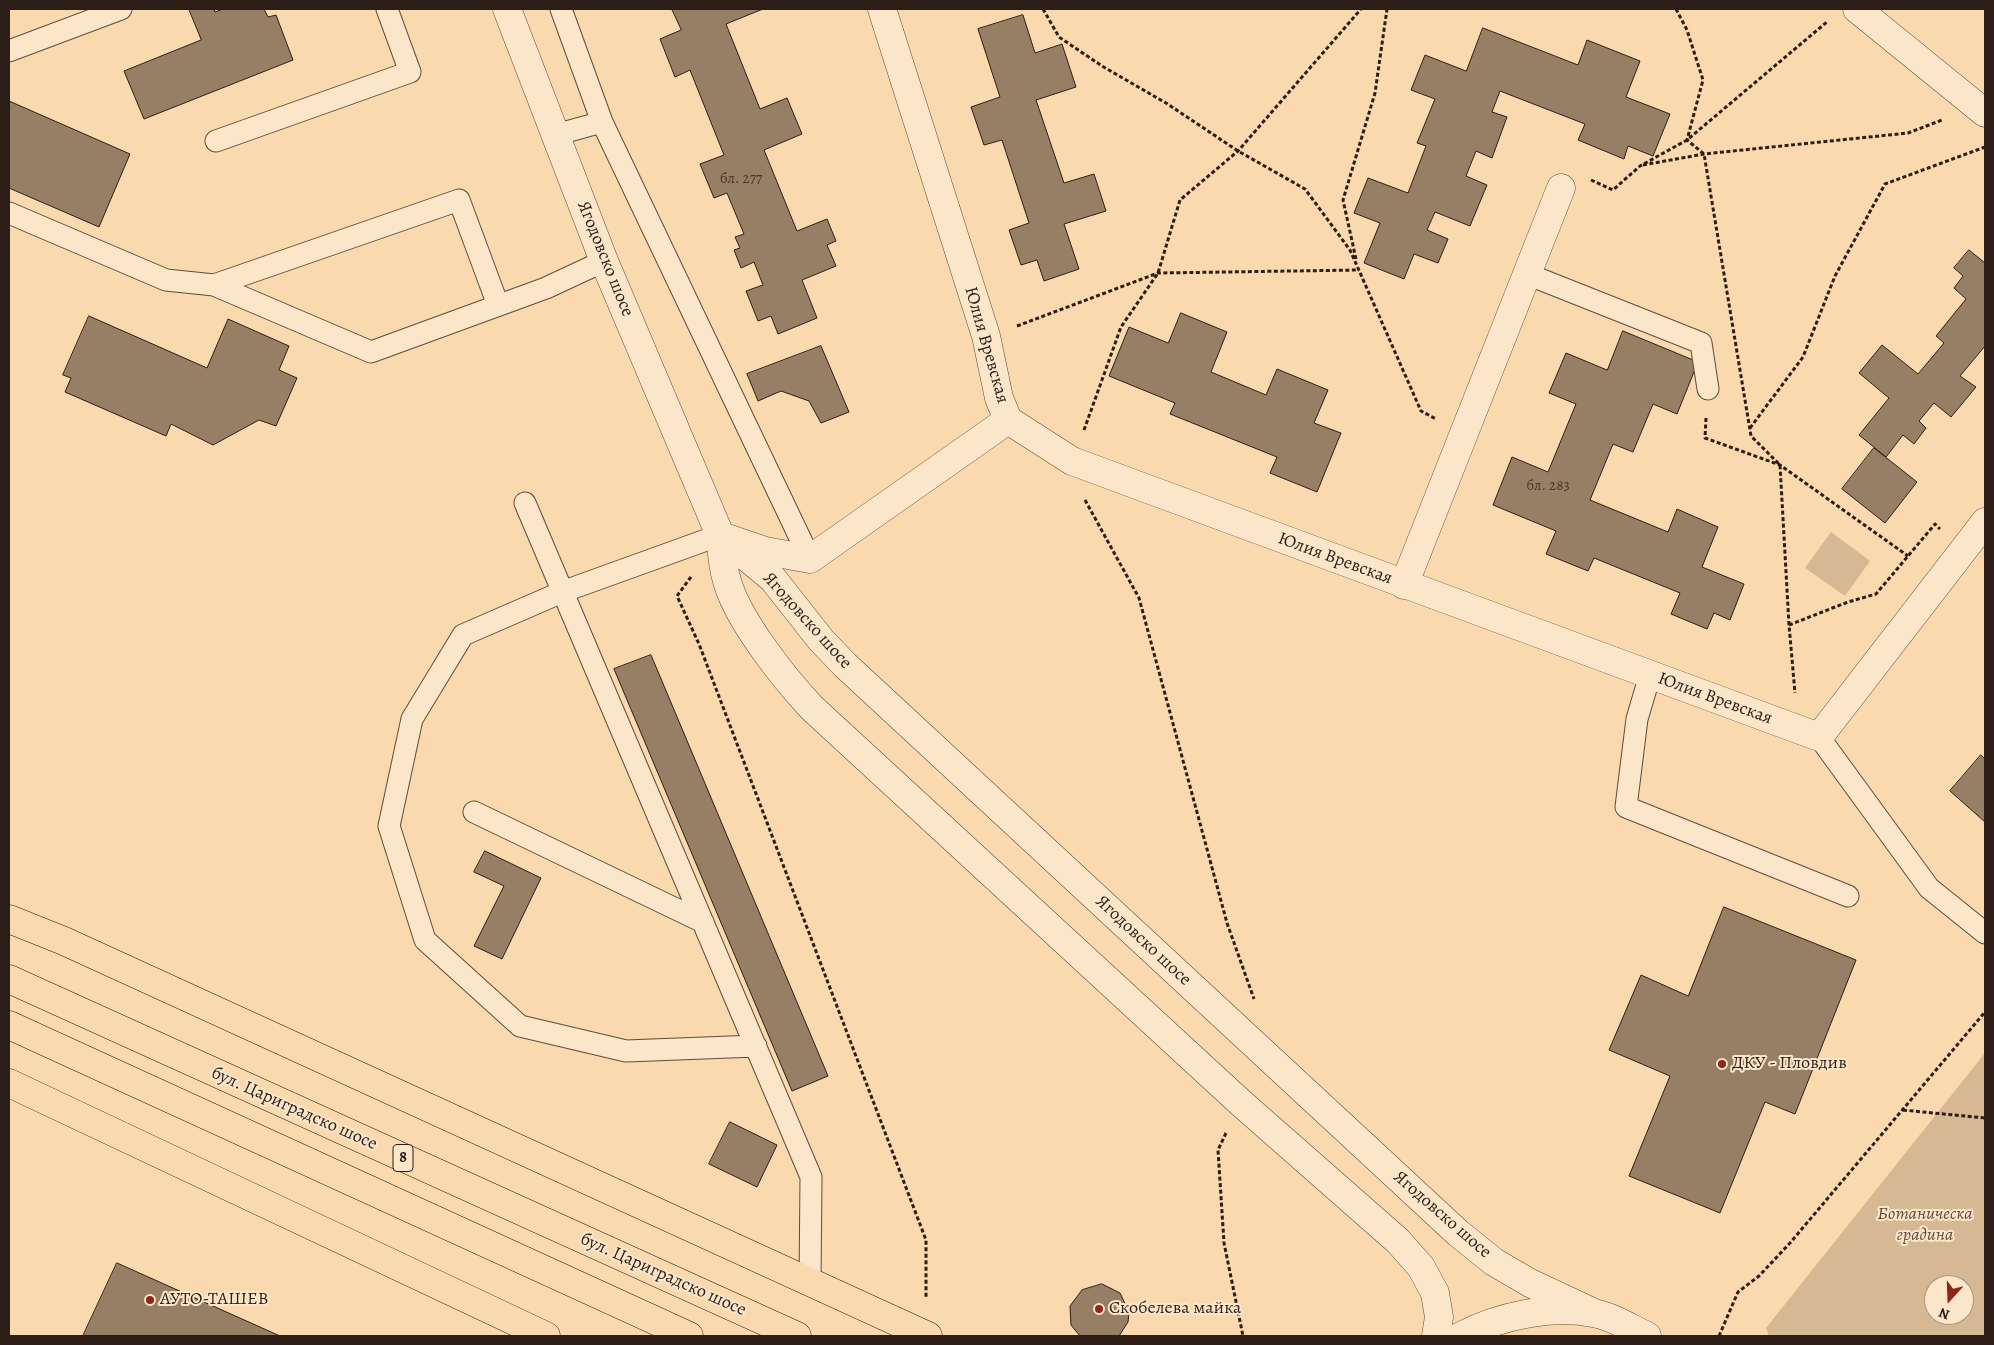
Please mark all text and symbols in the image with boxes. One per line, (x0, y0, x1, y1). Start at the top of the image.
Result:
house number: бл. 277 (720, 170, 762, 188)
street label: Ягодовско шосе (572, 198, 638, 320)
street label: Юлия Вревская (959, 284, 1013, 406)
house number: бл. 283 (1526, 477, 1570, 495)
street label: Юлия Вревская (1275, 528, 1395, 590)
street label: Ягодовско шосе (758, 568, 856, 674)
street label: Юлия Вревская (1655, 668, 1775, 730)
street label: Ягодовско шосе (1091, 891, 1195, 991)
place label: ДКУ - Пловдив (1732, 1053, 1847, 1075)
marker: ДКУ - Пловдив (1716, 1058, 1728, 1070)
street label: бул. Цариградско шосе (208, 1063, 380, 1155)
road number: 8 (393, 1144, 413, 1172)
street label: Ягодовско шосе (1389, 1167, 1495, 1263)
park label: Ботаническа градина (1877, 1204, 1973, 1246)
street label: бул. Цариградско шосе (577, 1229, 749, 1321)
north arrow (1924, 1275, 1974, 1325)
place label: АУТО-ТАШЕВ (160, 1289, 268, 1311)
marker: АУТО-ТАШЕВ (144, 1294, 156, 1306)
place label: Скобелева майка (1109, 1298, 1241, 1320)
marker: Скобелева майка (1093, 1303, 1105, 1315)
text: N (1936, 1303, 1952, 1324)

